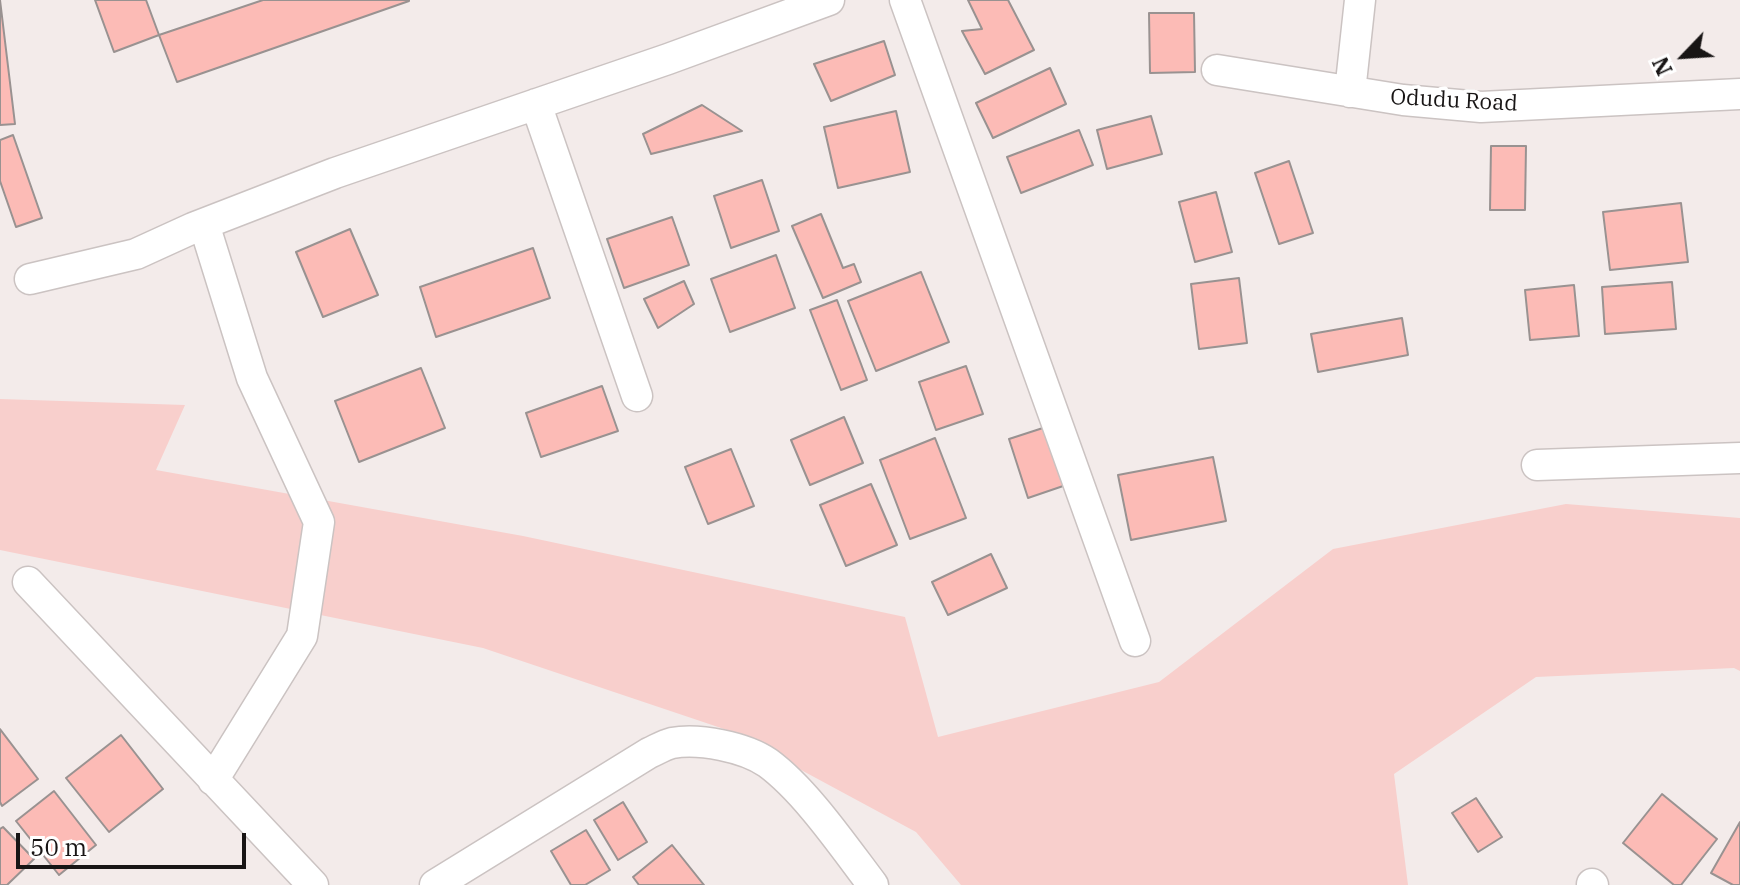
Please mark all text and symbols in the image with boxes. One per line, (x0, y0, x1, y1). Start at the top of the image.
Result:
north arrow (1644, 16, 1724, 96)
text: N (1645, 52, 1679, 80)
street label: Odudu Road (1390, 84, 1518, 118)
scale bar (20, 817, 250, 867)
text: 50 m (30, 831, 87, 863)

